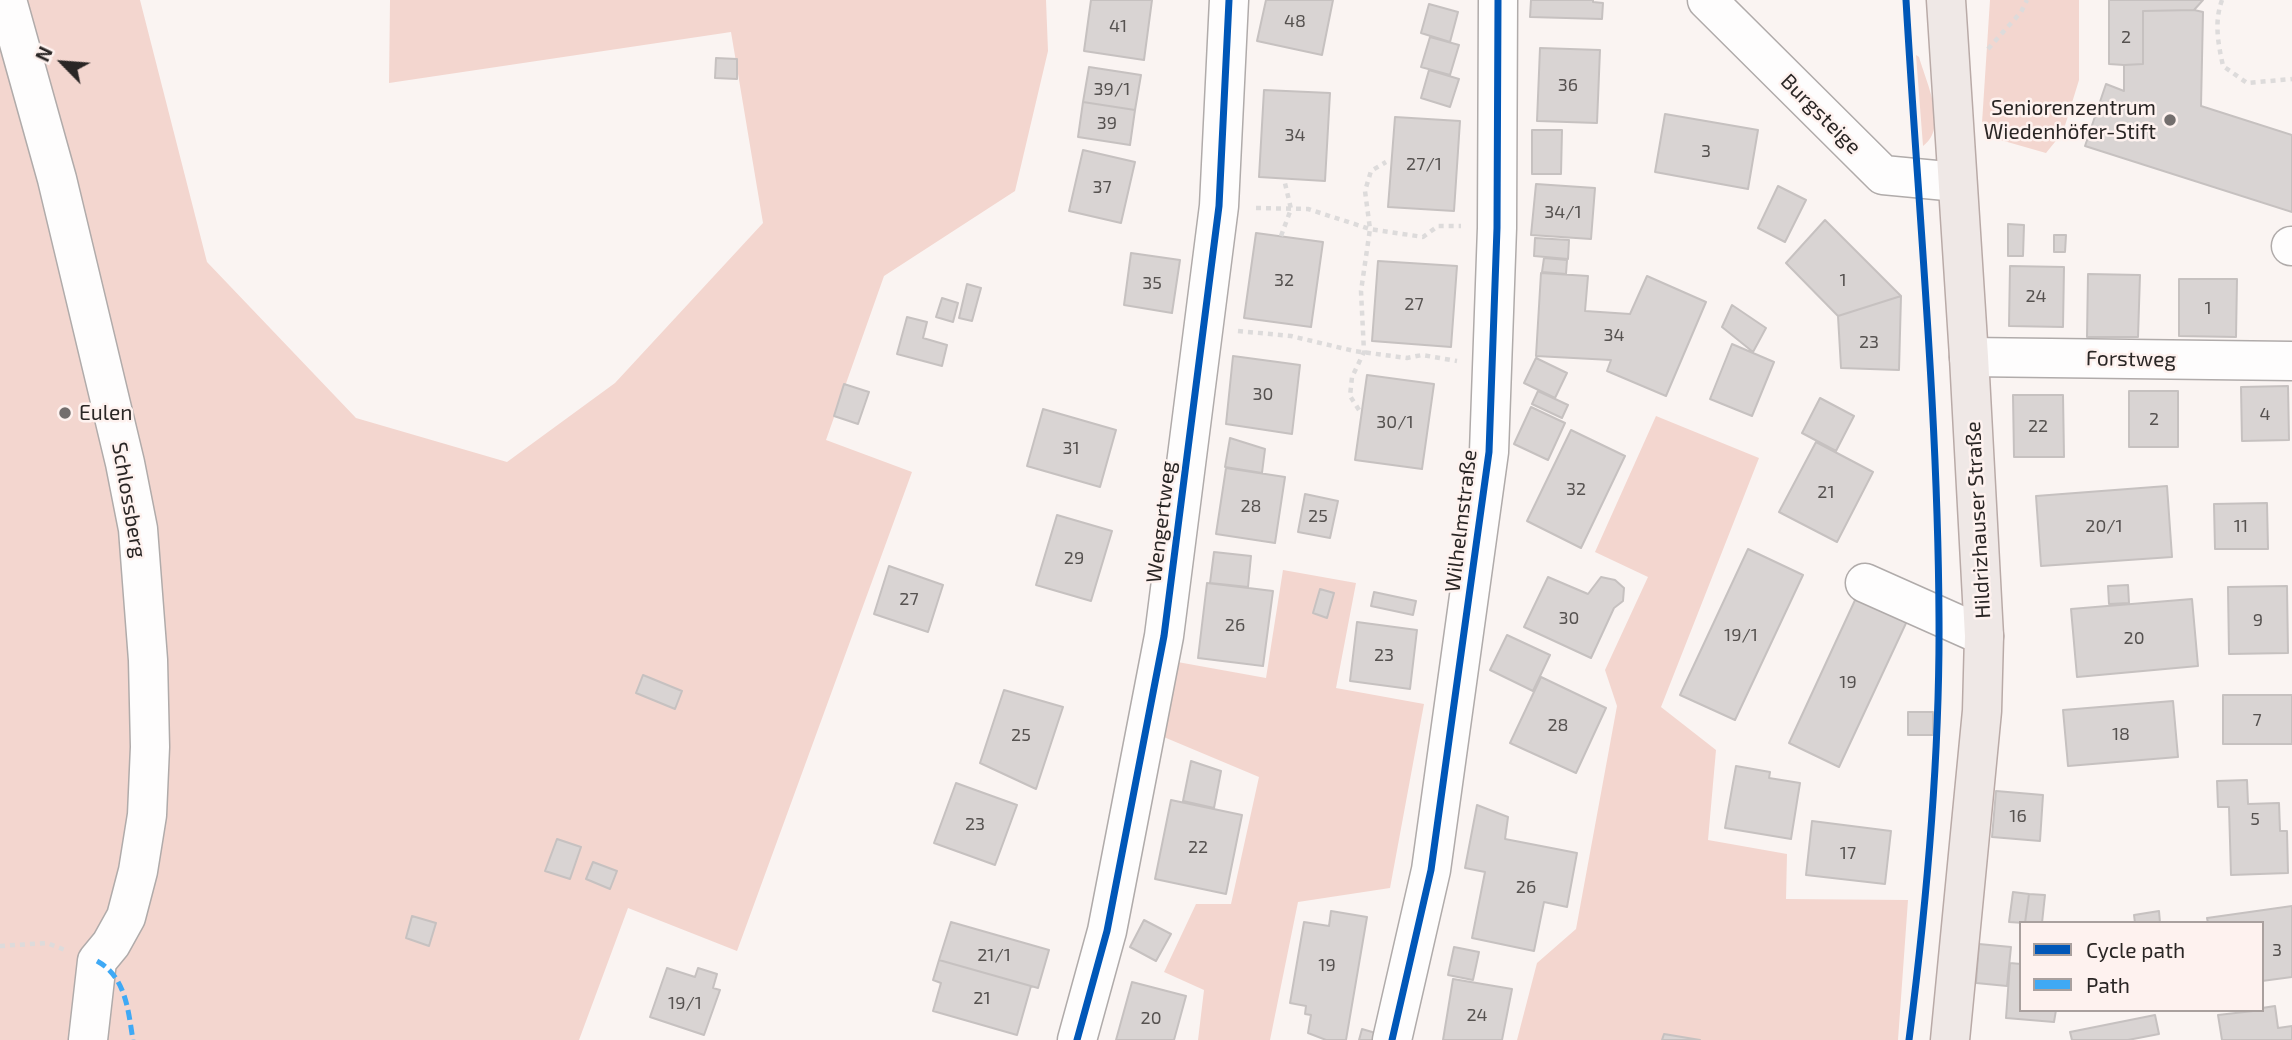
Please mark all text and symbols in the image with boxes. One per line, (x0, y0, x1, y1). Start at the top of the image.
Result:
house number: 48 (1284, 10, 1306, 32)
house number: 41 (1109, 15, 1127, 37)
house number: 2 (2121, 26, 2131, 48)
north arrow (28, 28, 98, 98)
text: N (30, 43, 57, 65)
street label: Burgsteige (1776, 69, 1866, 159)
house number: 36 (1558, 74, 1578, 96)
house number: 39/1 (1094, 78, 1130, 100)
place label: Seniorenzentrum Wiedenhöfer-Stift (1983, 95, 2156, 145)
house number: 39 (1097, 112, 1117, 134)
marker: Seniorenzentrum Wiedenhöfer-Stift (2162, 112, 2178, 128)
house number: 34 (1284, 124, 1306, 146)
house number: 3 (1701, 140, 1711, 162)
house number: 27/1 (1406, 153, 1442, 175)
house number: 37 (1092, 176, 1112, 198)
house number: 34/1 (1544, 201, 1582, 223)
house number: 32 (1274, 269, 1294, 291)
house number: 1 (1839, 269, 1847, 291)
house number: 35 (1142, 272, 1162, 294)
house number: 24 (2025, 285, 2047, 307)
house number: 27 (1404, 293, 1424, 315)
house number: 1 (2204, 297, 2212, 319)
house number: 34 (1603, 324, 1625, 346)
house number: 23 (1859, 331, 1879, 353)
street label: Forstweg (2086, 346, 2176, 372)
house number: 30 (1253, 383, 1273, 405)
place label: Eulen (79, 400, 132, 426)
house number: 4 (2259, 403, 2271, 425)
marker: Eulen (57, 405, 73, 421)
house number: 2 (2149, 408, 2159, 430)
house number: 30/1 (1376, 411, 1414, 433)
house number: 22 (2028, 415, 2048, 437)
street label: Hildrizhauser Straße (1960, 421, 1996, 619)
house number: 31 (1062, 437, 1080, 459)
street label: Schlossberg (106, 440, 152, 560)
street label: Wilhelmstraße (1440, 448, 1482, 594)
street label: Wengertweg (1141, 460, 1181, 584)
house number: 32 (1566, 478, 1586, 500)
house number: 21 (1817, 481, 1835, 503)
house number: 28 (1240, 495, 1262, 517)
house number: 25 (1308, 505, 1328, 527)
house number: 20/1 (2085, 515, 2123, 537)
house number: 11 (2234, 515, 2248, 537)
house number: 29 (1064, 547, 1084, 569)
house number: 27 (899, 588, 919, 610)
house number: 30 (1559, 607, 1579, 629)
house number: 9 (2253, 609, 2263, 631)
house number: 26 (1225, 614, 1245, 636)
house number: 19/1 (1724, 624, 1758, 646)
house number: 20 (2124, 627, 2144, 649)
house number: 23 (1374, 644, 1394, 666)
house number: 19 (1839, 671, 1857, 693)
house number: 7 (2252, 709, 2262, 731)
house number: 28 (1547, 714, 1569, 736)
house number: 18 (2112, 723, 2130, 745)
house number: 25 (1011, 724, 1031, 746)
house number: 16 (2009, 805, 2027, 827)
house number: 5 (2250, 808, 2260, 830)
house number: 23 (965, 813, 985, 835)
house number: 22 (1188, 836, 1208, 858)
house number: 17 (1840, 842, 1856, 864)
house number: 26 (1516, 876, 1536, 898)
legend (2019, 921, 2264, 1012)
text: Cycle path (2086, 937, 2185, 962)
house number: 3 (2272, 939, 2282, 961)
house number: 21/1 (977, 944, 1011, 966)
house number: 19 (1318, 954, 1336, 976)
text: Path (2086, 972, 2130, 997)
house number: 21 (973, 987, 991, 1009)
house number: 19/1 (668, 992, 702, 1014)
house number: 24 (1466, 1004, 1488, 1026)
house number: 20 (1141, 1007, 1161, 1029)

